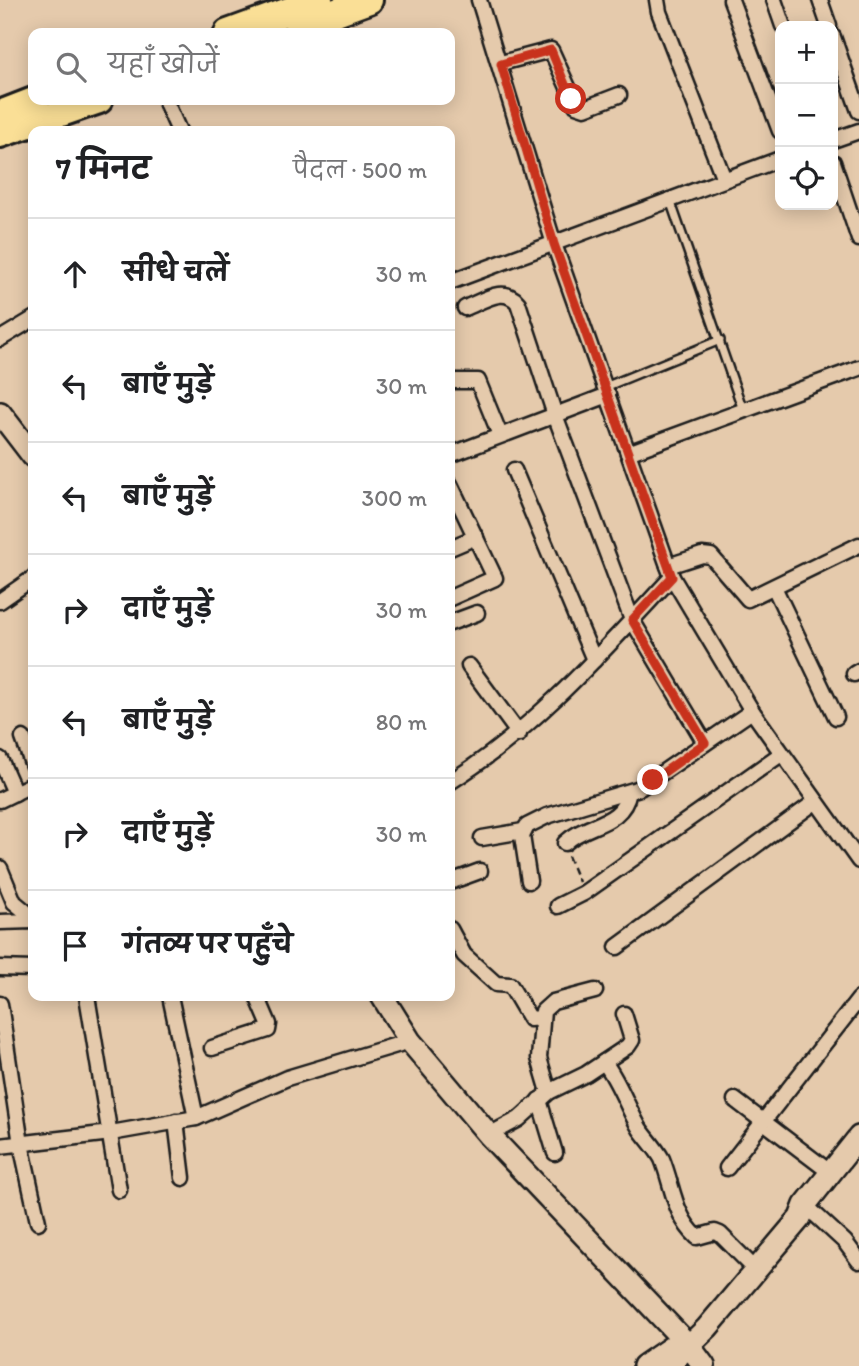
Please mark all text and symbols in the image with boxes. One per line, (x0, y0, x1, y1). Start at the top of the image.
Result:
map controls (775, 21, 838, 210)
button: + (775, 21, 838, 84)
search box (28, 28, 455, 105)
icon: search (52, 48, 90, 86)
text: यहाँ खोजें (108, 48, 219, 80)
route start (555, 83, 586, 114)
button: − (775, 84, 838, 147)
button: locate (775, 147, 838, 210)
text: 7 मिनट (56, 150, 150, 187)
text: पैदल · 500 m (293, 156, 427, 184)
icon: ahead (56, 255, 94, 293)
text: सीधे चलें (123, 256, 229, 288)
text: 30 m (376, 260, 427, 288)
icon: left (56, 367, 94, 405)
text: बाएँ मुड़ें (123, 368, 213, 400)
text: 30 m (376, 372, 427, 400)
icon: left (56, 479, 94, 517)
text: बाएँ मुड़ें (123, 480, 213, 512)
text: 300 m (362, 484, 427, 512)
icon: right (56, 591, 94, 629)
text: दाएँ मुड़ें (123, 592, 213, 624)
text: 30 m (376, 596, 427, 624)
icon: left (56, 703, 94, 741)
text: बाएँ मुड़ें (123, 704, 213, 736)
text: 80 m (376, 708, 427, 736)
route end (637, 764, 668, 795)
icon: right (56, 815, 94, 853)
text: दाएँ मुड़ें (123, 816, 213, 848)
text: 30 m (376, 820, 427, 848)
icon: arrive (56, 927, 94, 965)
text: गंतव्य पर पहुँचे (123, 928, 293, 960)

